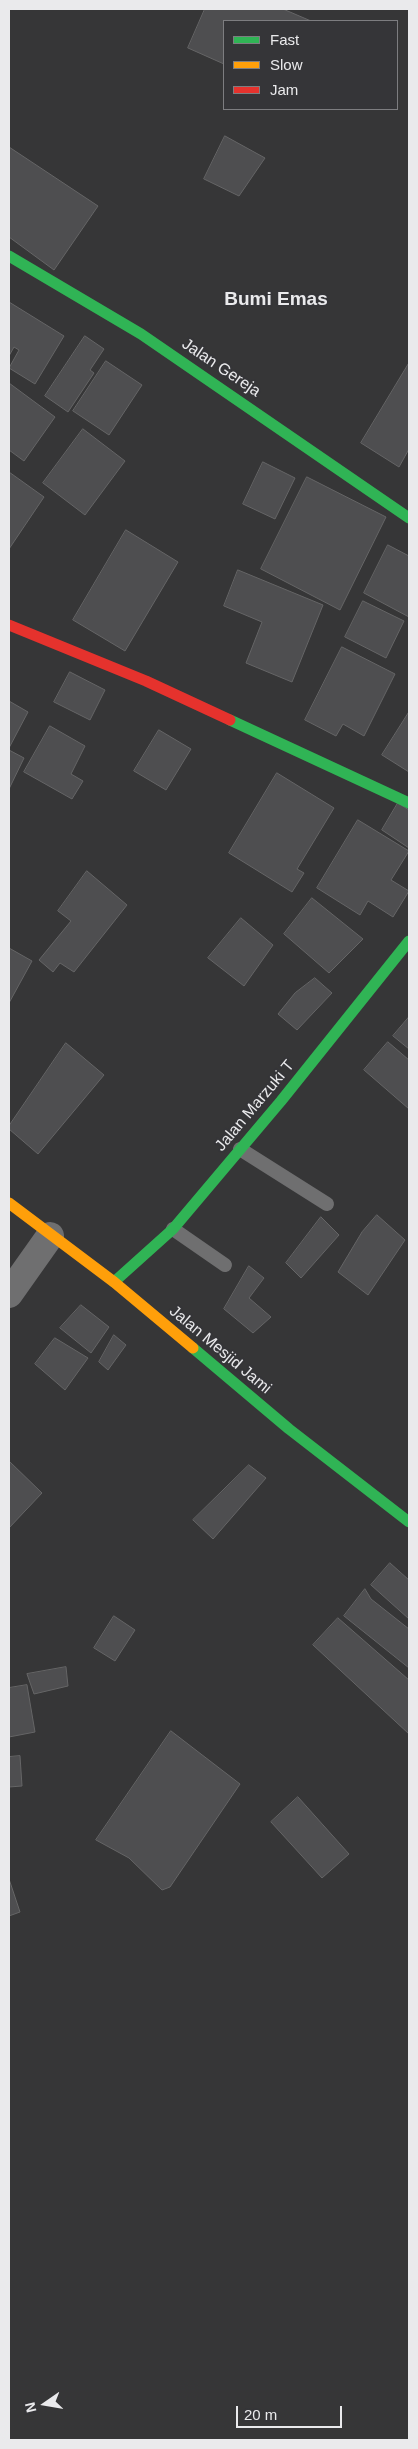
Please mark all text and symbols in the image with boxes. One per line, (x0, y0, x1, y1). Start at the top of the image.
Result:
legend (223, 20, 398, 110)
text: Fast (270, 31, 299, 48)
text: Slow (270, 56, 303, 73)
text: Jam (270, 81, 298, 98)
district label: Bumi Emas (224, 289, 328, 311)
street label: Jalan Gereja (178, 335, 264, 401)
street label: Jalan Marzuki T (211, 1057, 299, 1155)
street label: Jalan Mesjid Jami (165, 1302, 275, 1398)
north arrow (20, 2379, 70, 2429)
scale bar (238, 2396, 344, 2428)
text: N (21, 2401, 39, 2414)
text: 20 m (244, 2406, 277, 2423)

